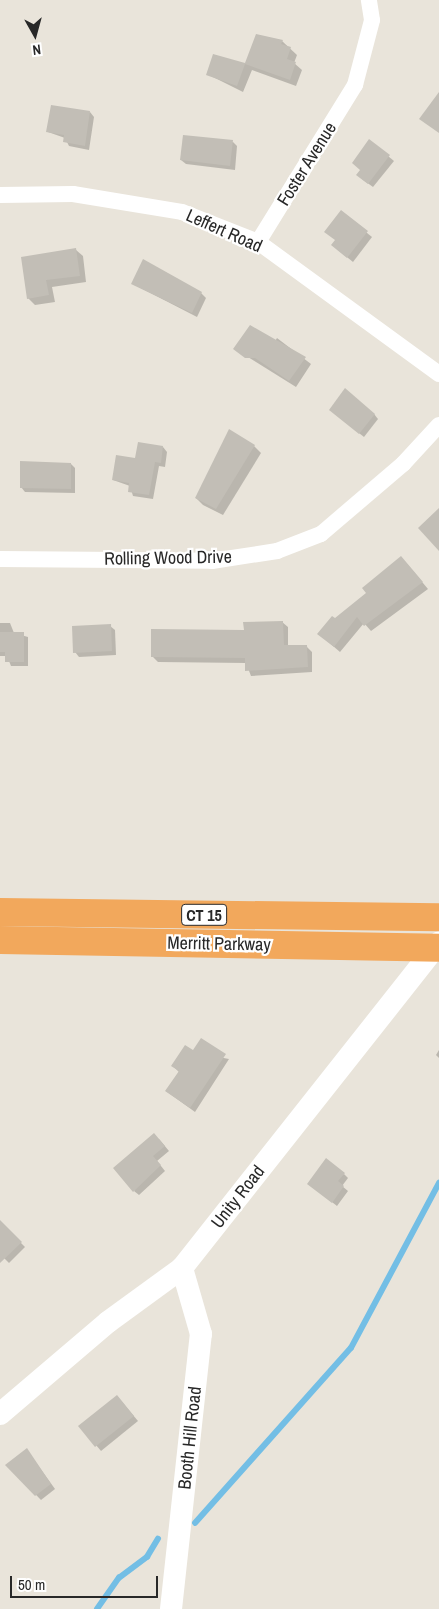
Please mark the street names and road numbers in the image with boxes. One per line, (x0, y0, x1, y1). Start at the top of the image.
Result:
street label: Foster Avenue (273, 118, 341, 210)
street label: Leffert Road (183, 205, 265, 257)
street label: Rolling Wood Drive (104, 546, 232, 570)
road number: CT 15 (180, 902, 228, 928)
street label: Merritt Parkway (167, 932, 271, 956)
street label: Unity Road (207, 1161, 269, 1233)
street label: Booth Hill Road (174, 1385, 206, 1491)

